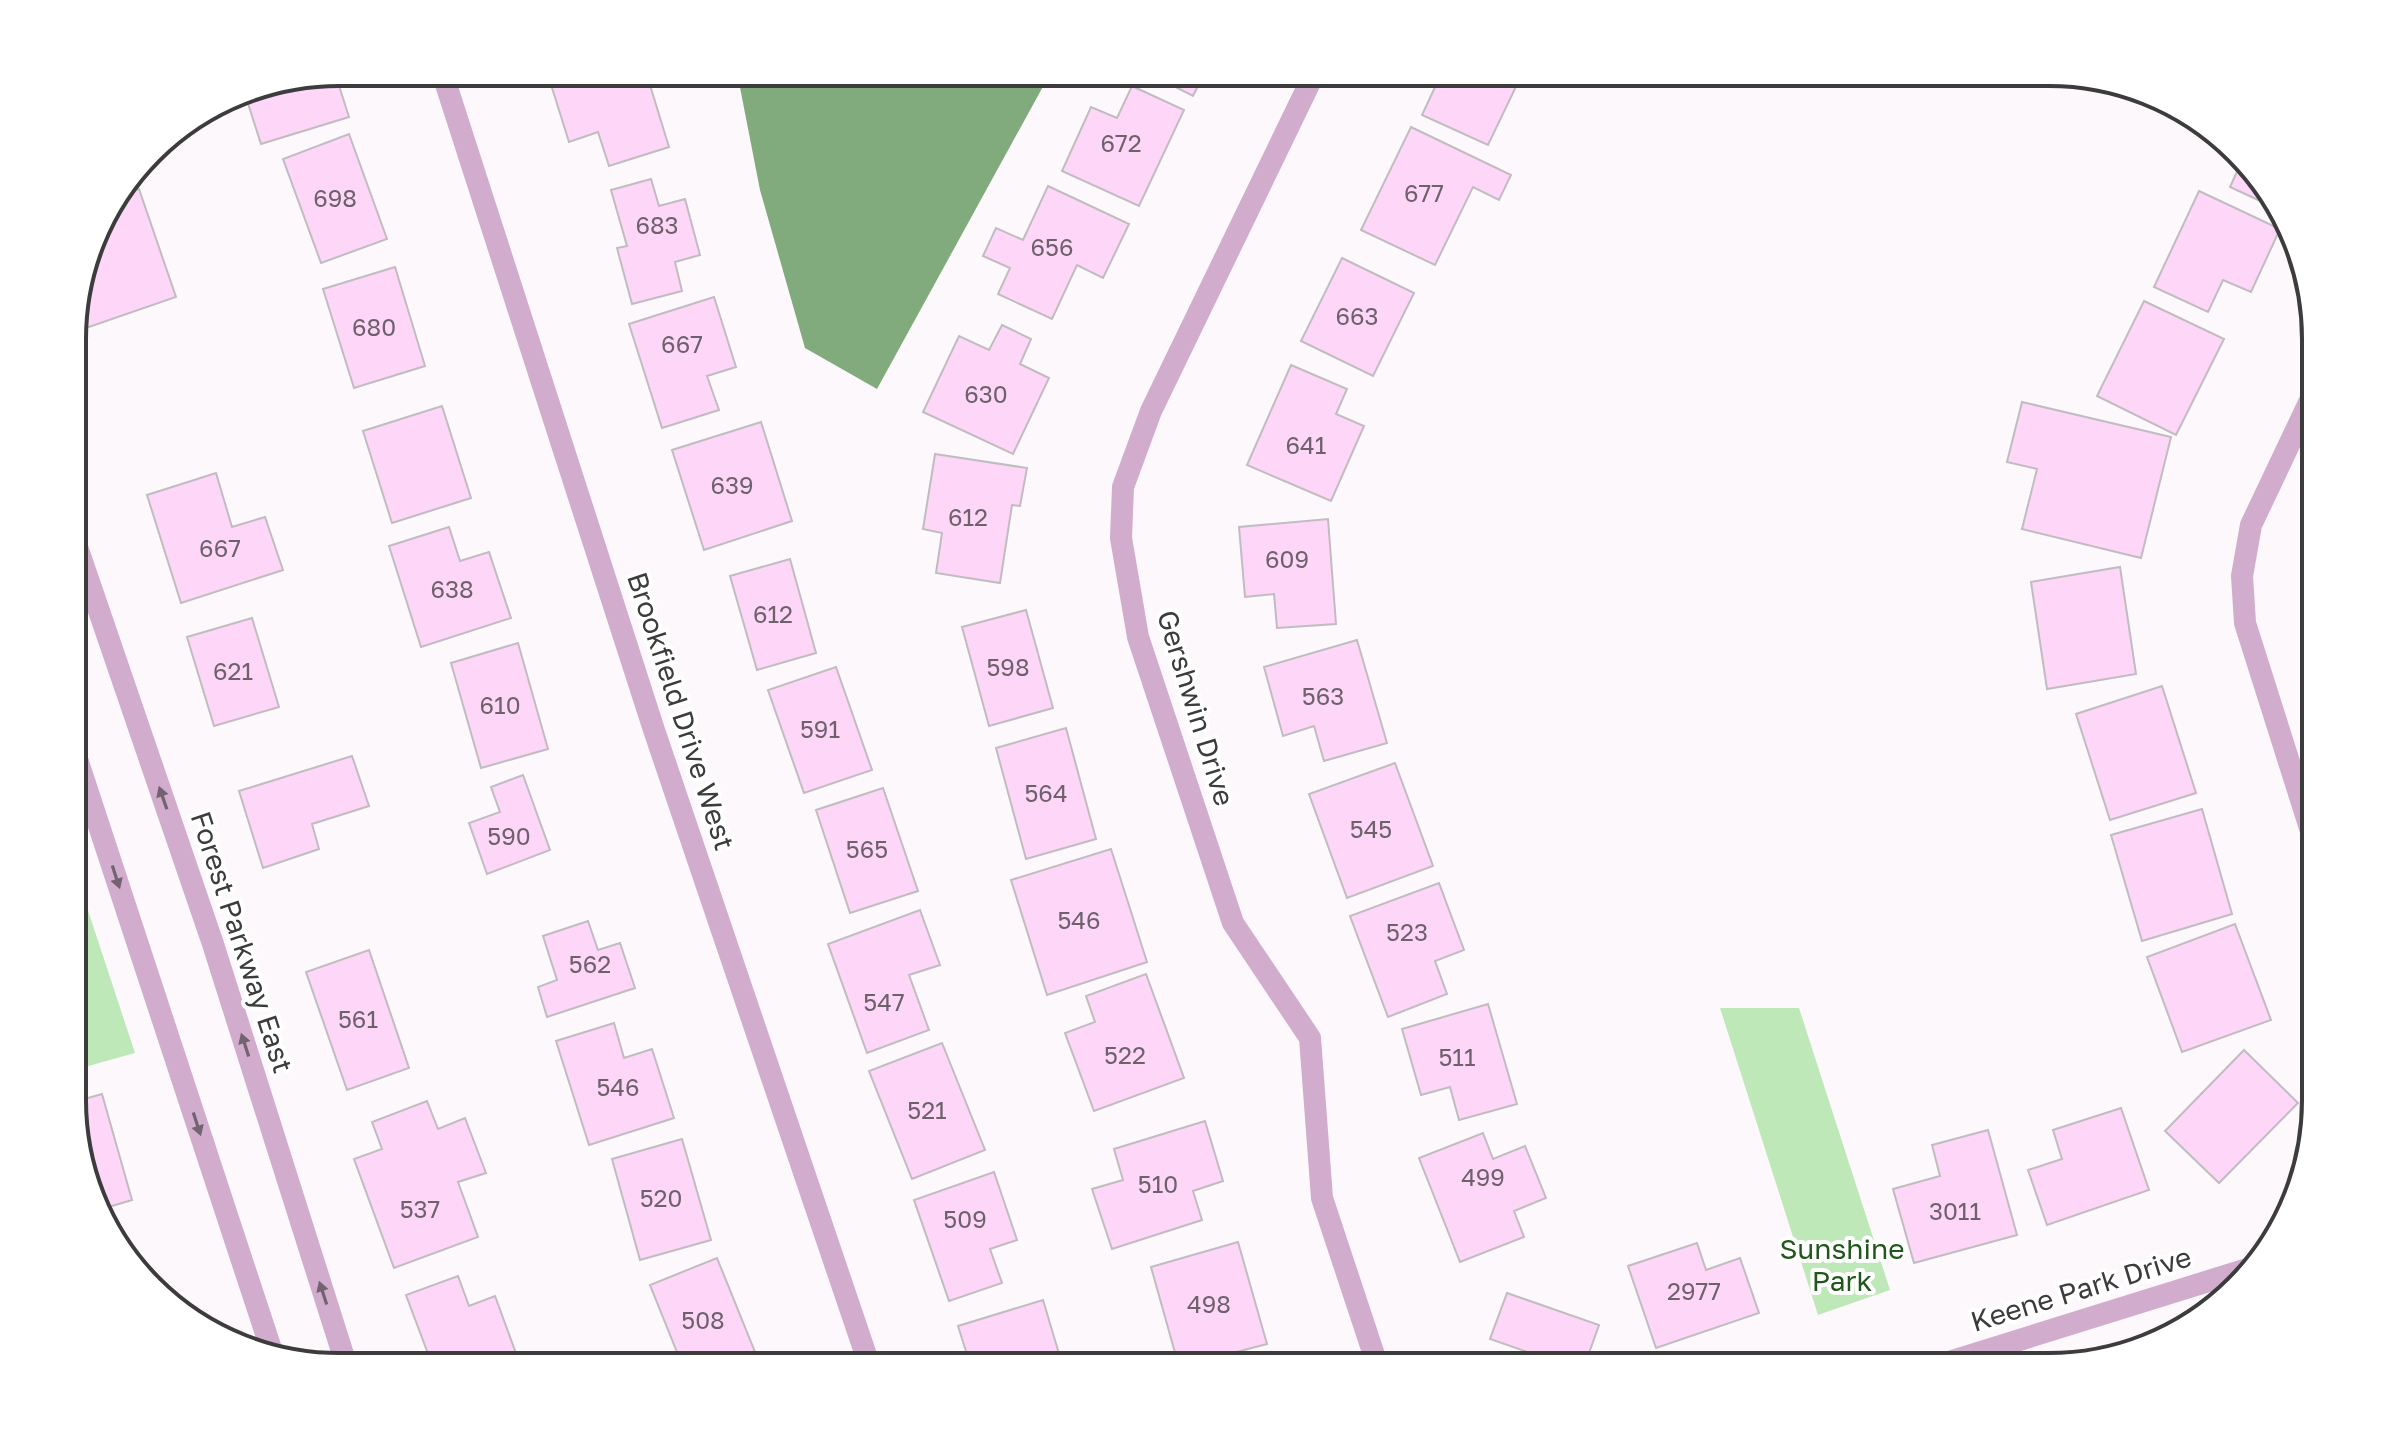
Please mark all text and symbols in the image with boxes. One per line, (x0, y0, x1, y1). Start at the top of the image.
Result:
house number: 672 (1100, 128, 1142, 157)
house number: 677 (1404, 178, 1444, 207)
house number: 698 (313, 183, 357, 212)
house number: 683 (635, 210, 679, 239)
house number: 656 (1031, 232, 1073, 261)
house number: 663 (1335, 301, 1379, 330)
house number: 680 (352, 312, 396, 341)
house number: 667 (661, 329, 703, 358)
house number: 630 (964, 379, 1008, 408)
house number: 641 (1286, 430, 1326, 459)
house number: 639 (710, 470, 754, 499)
house number: 612 (948, 502, 988, 531)
house number: 667 (199, 533, 241, 562)
house number: 609 (1265, 544, 1309, 573)
street label: Brookfield Drive West (621, 568, 742, 854)
house number: 638 (430, 574, 474, 603)
house number: 612 (753, 599, 793, 628)
street label: Gershwin Drive (1151, 606, 1242, 809)
house number: 598 (986, 652, 1030, 681)
house number: 621 (213, 656, 253, 685)
house number: 563 (1302, 681, 1344, 710)
house number: 610 (479, 690, 521, 719)
house number: 591 (800, 714, 840, 743)
house number: 564 (1024, 778, 1068, 807)
one-way arrow (157, 786, 169, 810)
street label: Forest Parkway East (185, 807, 300, 1077)
house number: 545 (1350, 814, 1392, 843)
house number: 590 (487, 821, 531, 850)
house number: 565 (846, 834, 888, 863)
one-way arrow (110, 865, 123, 889)
house number: 546 (1057, 905, 1101, 934)
house number: 523 (1386, 917, 1428, 946)
house number: 562 (569, 949, 611, 978)
house number: 547 (863, 987, 905, 1016)
house number: 561 (338, 1004, 378, 1033)
one-way arrow (238, 1033, 251, 1057)
house number: 522 (1104, 1040, 1146, 1069)
house number: 511 (1438, 1042, 1476, 1071)
house number: 546 (596, 1072, 640, 1101)
house number: 521 (907, 1095, 947, 1124)
one-way arrow (192, 1112, 204, 1136)
house number: 499 (1461, 1162, 1505, 1191)
house number: 510 (1138, 1169, 1178, 1198)
house number: 520 (640, 1183, 682, 1212)
house number: 537 (400, 1194, 440, 1223)
house number: 3011 (1929, 1196, 1981, 1225)
house number: 509 (943, 1204, 987, 1233)
park label: Sunshine Park (1779, 1232, 1905, 1297)
street label: Keene Park Drive (1967, 1239, 2195, 1338)
house number: 2977 (1667, 1276, 1721, 1305)
one-way arrow (317, 1280, 329, 1304)
house number: 498 (1187, 1289, 1231, 1318)
house number: 508 (681, 1305, 725, 1334)

